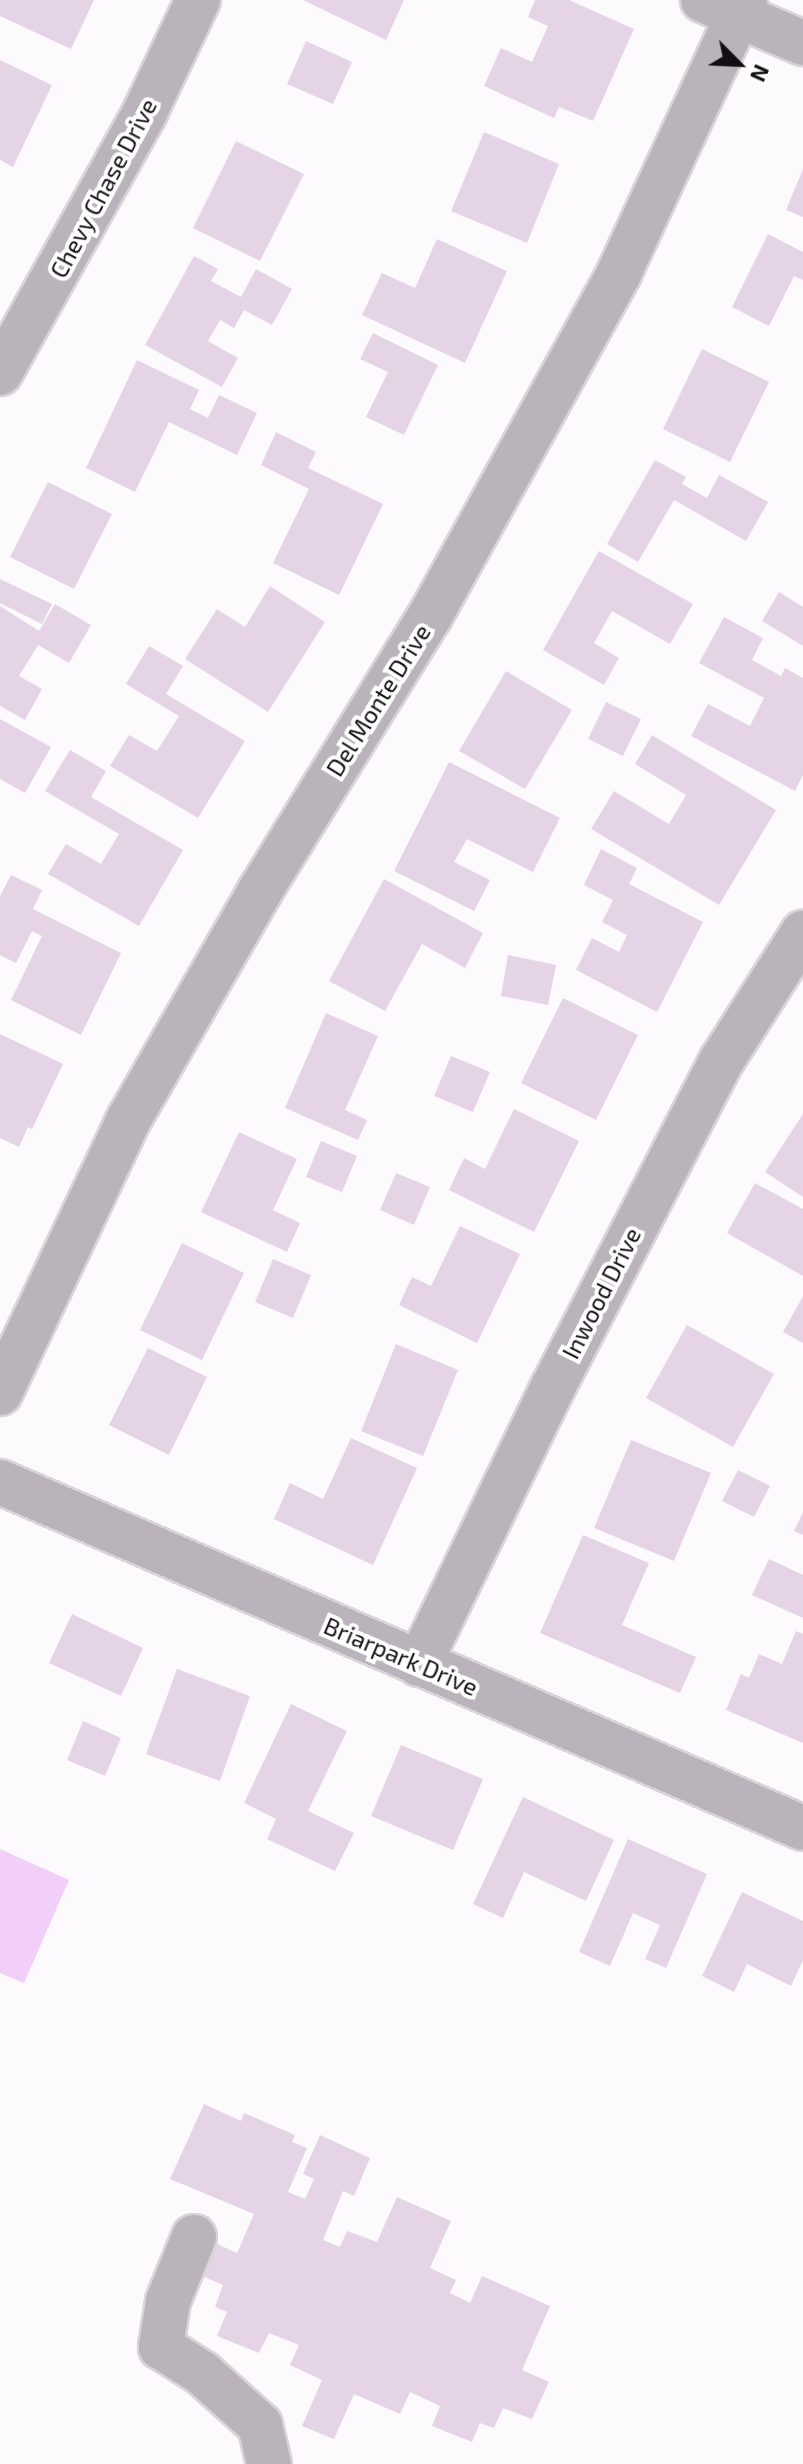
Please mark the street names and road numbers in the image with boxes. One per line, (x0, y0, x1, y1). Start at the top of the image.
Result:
street label: Chevy Chase Drive (43, 93, 163, 283)
street label: Del Monte Drive (320, 618, 436, 782)
street label: Inwood Drive (556, 1223, 646, 1363)
street label: Briarpark Drive (320, 1611, 482, 1701)

